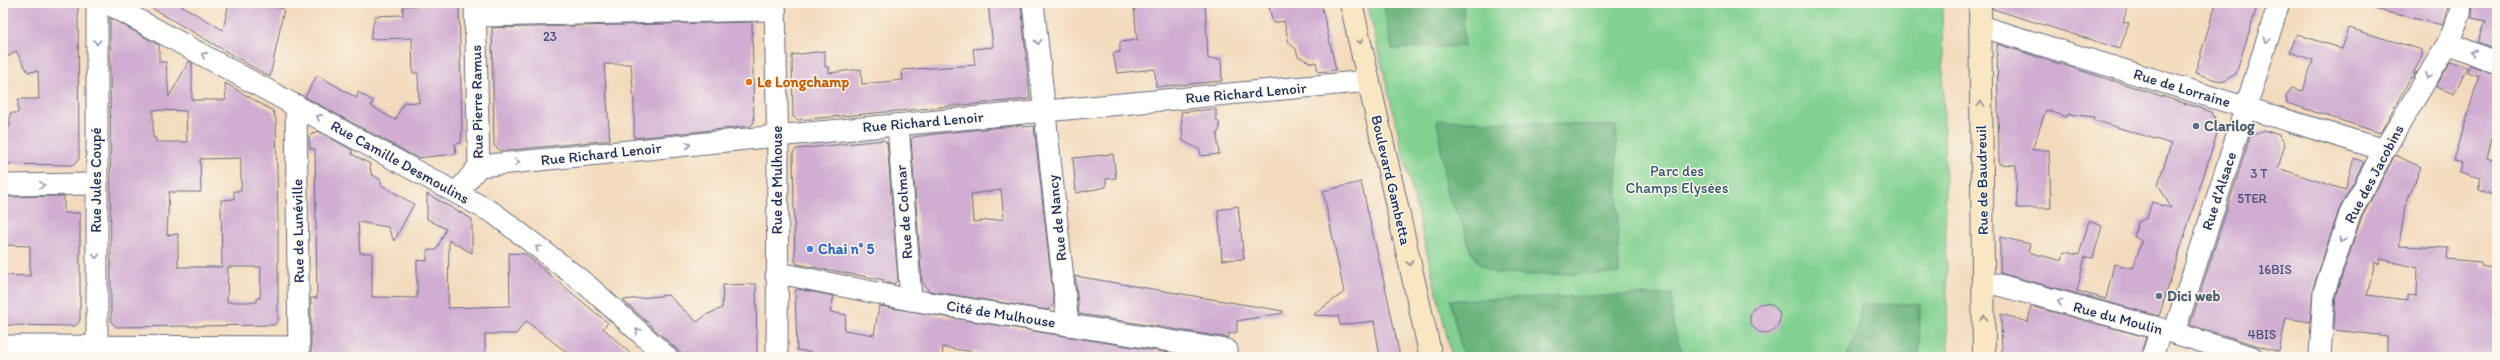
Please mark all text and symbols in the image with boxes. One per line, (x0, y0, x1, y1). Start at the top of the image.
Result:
house number: 23 (543, 29, 557, 44)
one-way arrow (2263, 36, 2272, 43)
one-way arrow (1355, 38, 1363, 44)
one-way arrow (93, 39, 101, 45)
one-way arrow (1033, 39, 1042, 45)
street label: Rue Pierre Ramus (467, 45, 487, 159)
one-way arrow (2469, 50, 2477, 58)
one-way arrow (201, 53, 208, 60)
street label: Rue de Lorraine (2131, 65, 2233, 111)
one-way arrow (2426, 72, 2433, 79)
place label: Le Longchamp (757, 73, 849, 92)
marker: Le Longchamp (744, 77, 754, 87)
street label: Rue Richard Lenoir (1185, 79, 1307, 107)
one-way arrow (1977, 101, 1985, 107)
street label: Rue Richard Lenoir (862, 108, 984, 136)
street label: Boulevard Gambetta (1367, 113, 1415, 247)
one-way arrow (315, 115, 323, 122)
street label: Rue Camille Desmoulins (328, 116, 473, 208)
place label: Clarilog (2204, 117, 2255, 136)
marker: Clarilog (2191, 121, 2201, 131)
street label: Rue des Jacobins (2340, 121, 2408, 226)
street label: Rue de Baudreuil (1972, 124, 1992, 235)
street label: Rue de Mulhouse (768, 126, 786, 234)
street label: Rue Jules Coupé (87, 127, 105, 233)
street label: Rue Richard Lenoir (540, 139, 662, 169)
one-way arrow (685, 141, 692, 150)
street label: Rue d'Alsace (2198, 149, 2240, 233)
one-way arrow (514, 158, 520, 167)
park label: Parc des Champs Elysées (1626, 162, 1729, 197)
street label: Rue de Colmar (892, 164, 916, 260)
house number: 3 T (2250, 166, 2268, 181)
street label: Rue de Nancy (1044, 174, 1070, 262)
street label: Rue de Lunéville (288, 179, 308, 283)
one-way arrow (39, 181, 45, 189)
house number: 5TER (2237, 191, 2267, 206)
one-way arrow (2338, 236, 2346, 243)
place label: Chai n° 5 (818, 240, 875, 258)
marker: Chai n° 5 (805, 244, 815, 254)
one-way arrow (536, 245, 543, 252)
one-way arrow (92, 253, 100, 259)
one-way arrow (1405, 260, 1413, 267)
house number: 16BIS (2258, 262, 2292, 277)
place label: Dici web (2167, 287, 2220, 305)
marker: Dici web (2154, 291, 2164, 301)
street label: Cité de Mulhouse (945, 296, 1057, 332)
street label: Rue du Moulin (2071, 297, 2165, 339)
one-way arrow (2057, 298, 2063, 306)
one-way arrow (1980, 315, 1988, 321)
house number: 4BIS (2248, 327, 2276, 342)
one-way arrow (635, 328, 643, 336)

